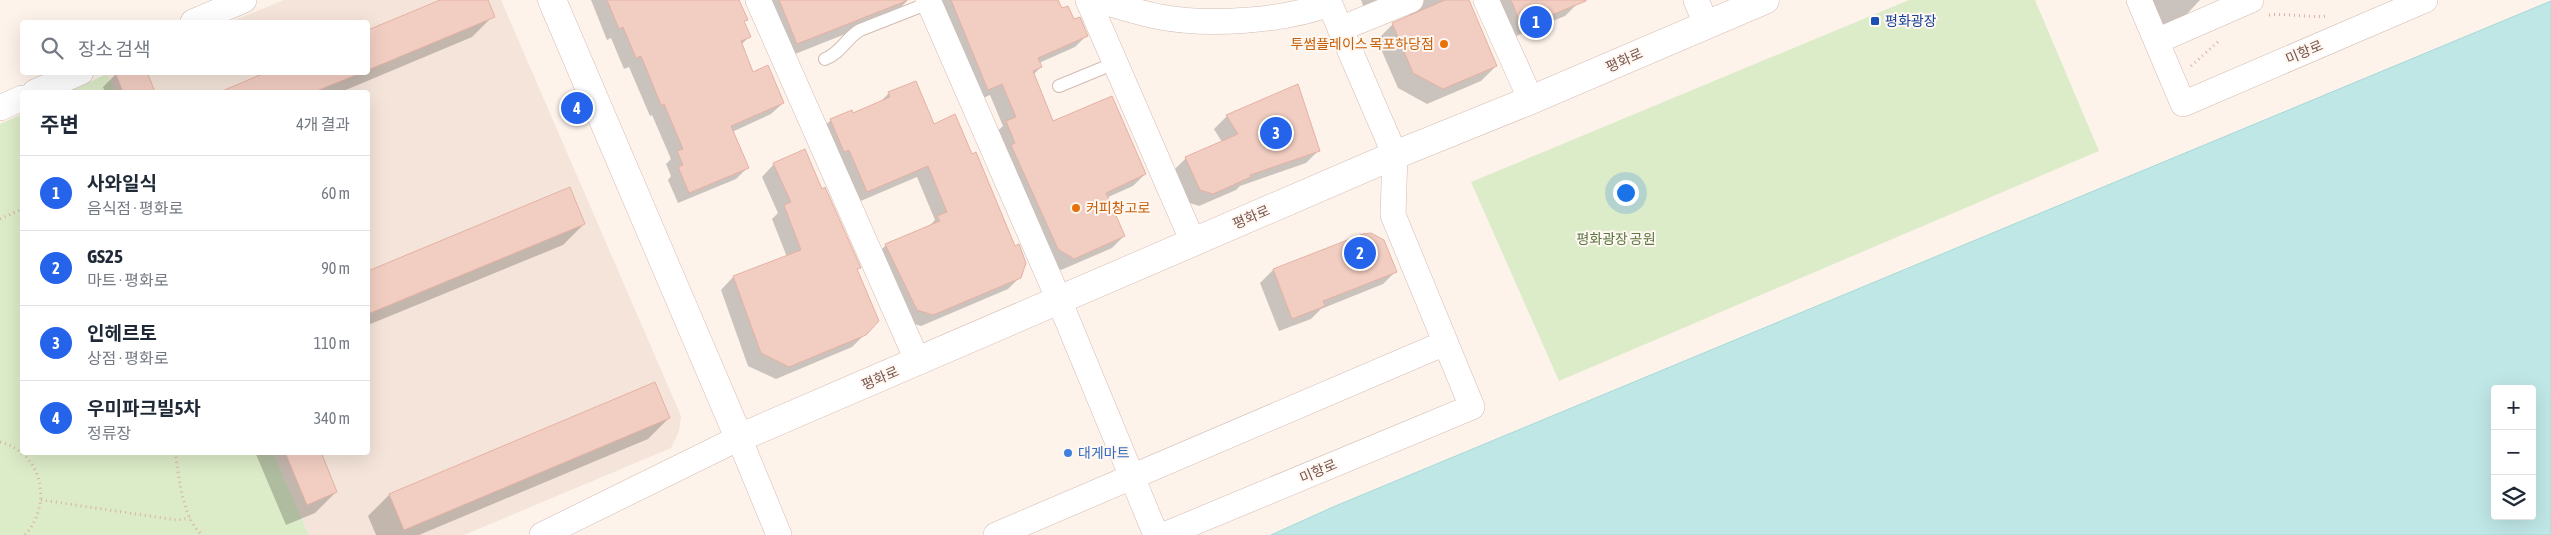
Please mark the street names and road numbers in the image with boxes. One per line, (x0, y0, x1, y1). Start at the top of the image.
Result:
street label: 미항로 (2283, 37, 2325, 67)
street label: 평화로 (1603, 45, 1645, 75)
street label: 평화로 (1230, 202, 1272, 232)
street label: 평화로 (859, 363, 901, 393)
street label: 미항로 (1297, 456, 1339, 486)

